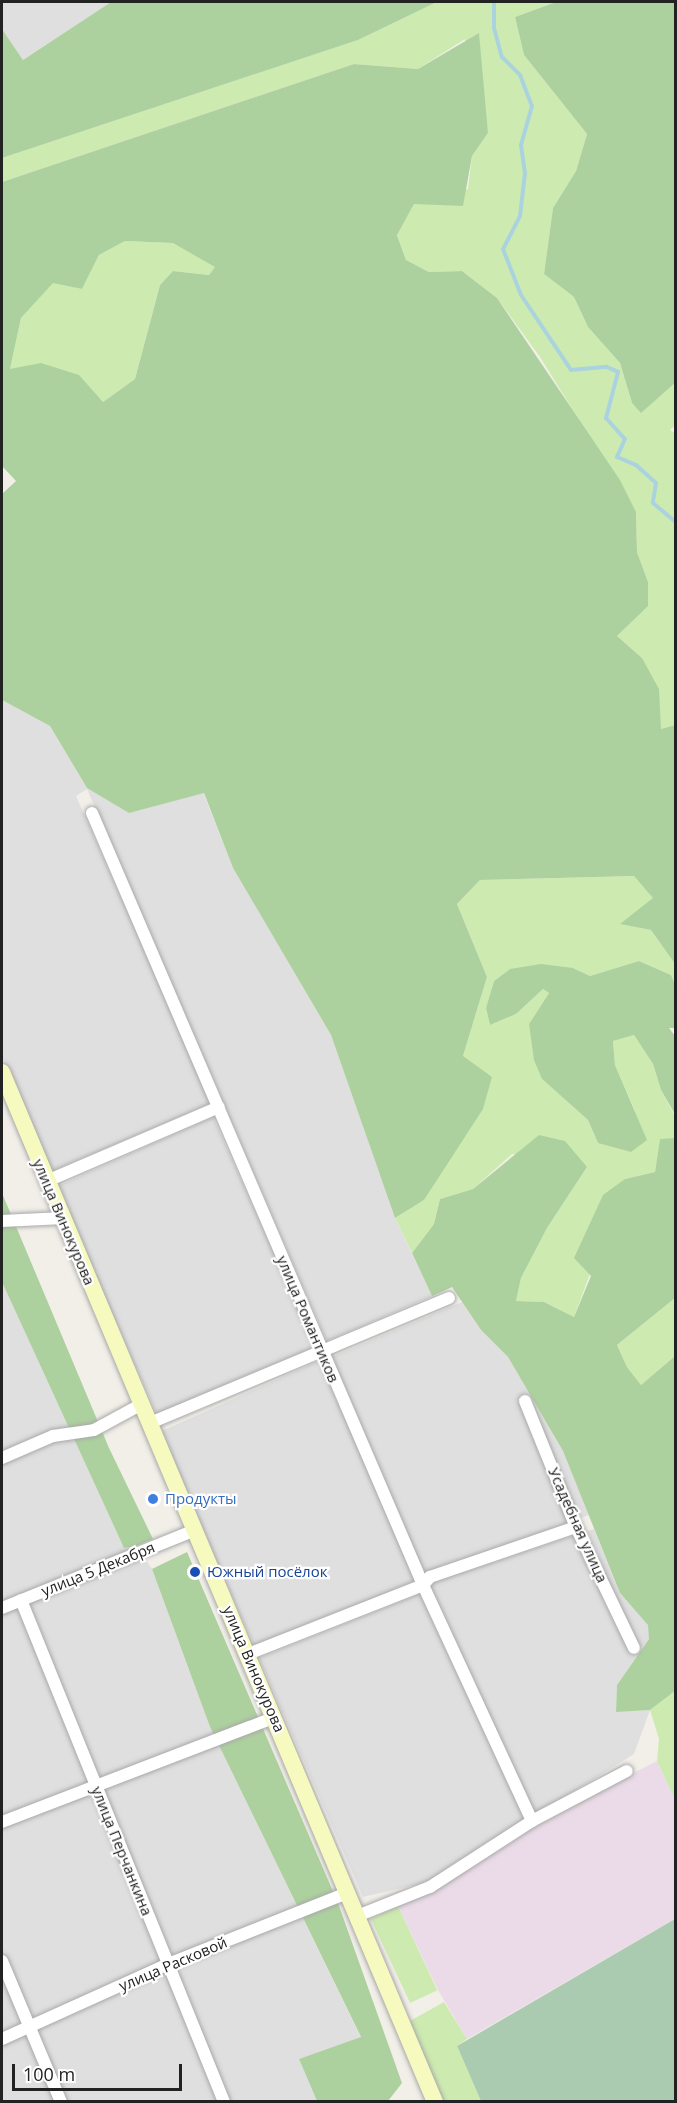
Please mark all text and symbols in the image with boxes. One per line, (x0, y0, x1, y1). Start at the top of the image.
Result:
street label: улица Винокурова (29, 1156, 99, 1288)
street label: улица Романтиков (273, 1253, 343, 1385)
street label: Усадебная улица (545, 1465, 611, 1585)
place label: Продукты (165, 1490, 237, 1508)
marker: Продукты (146, 1492, 160, 1506)
street label: улица 5 Декабря (39, 1538, 157, 1600)
place label: Южный посёлок (207, 1563, 327, 1581)
marker: Южный посёлок (188, 1565, 202, 1579)
street label: улица Винокурова (219, 1603, 289, 1735)
street label: улица Перчанкина (88, 1784, 156, 1918)
street label: улица Расковой (116, 1933, 230, 1995)
scale bar (15, 2052, 184, 2090)
text: 100 m (23, 2062, 75, 2086)

